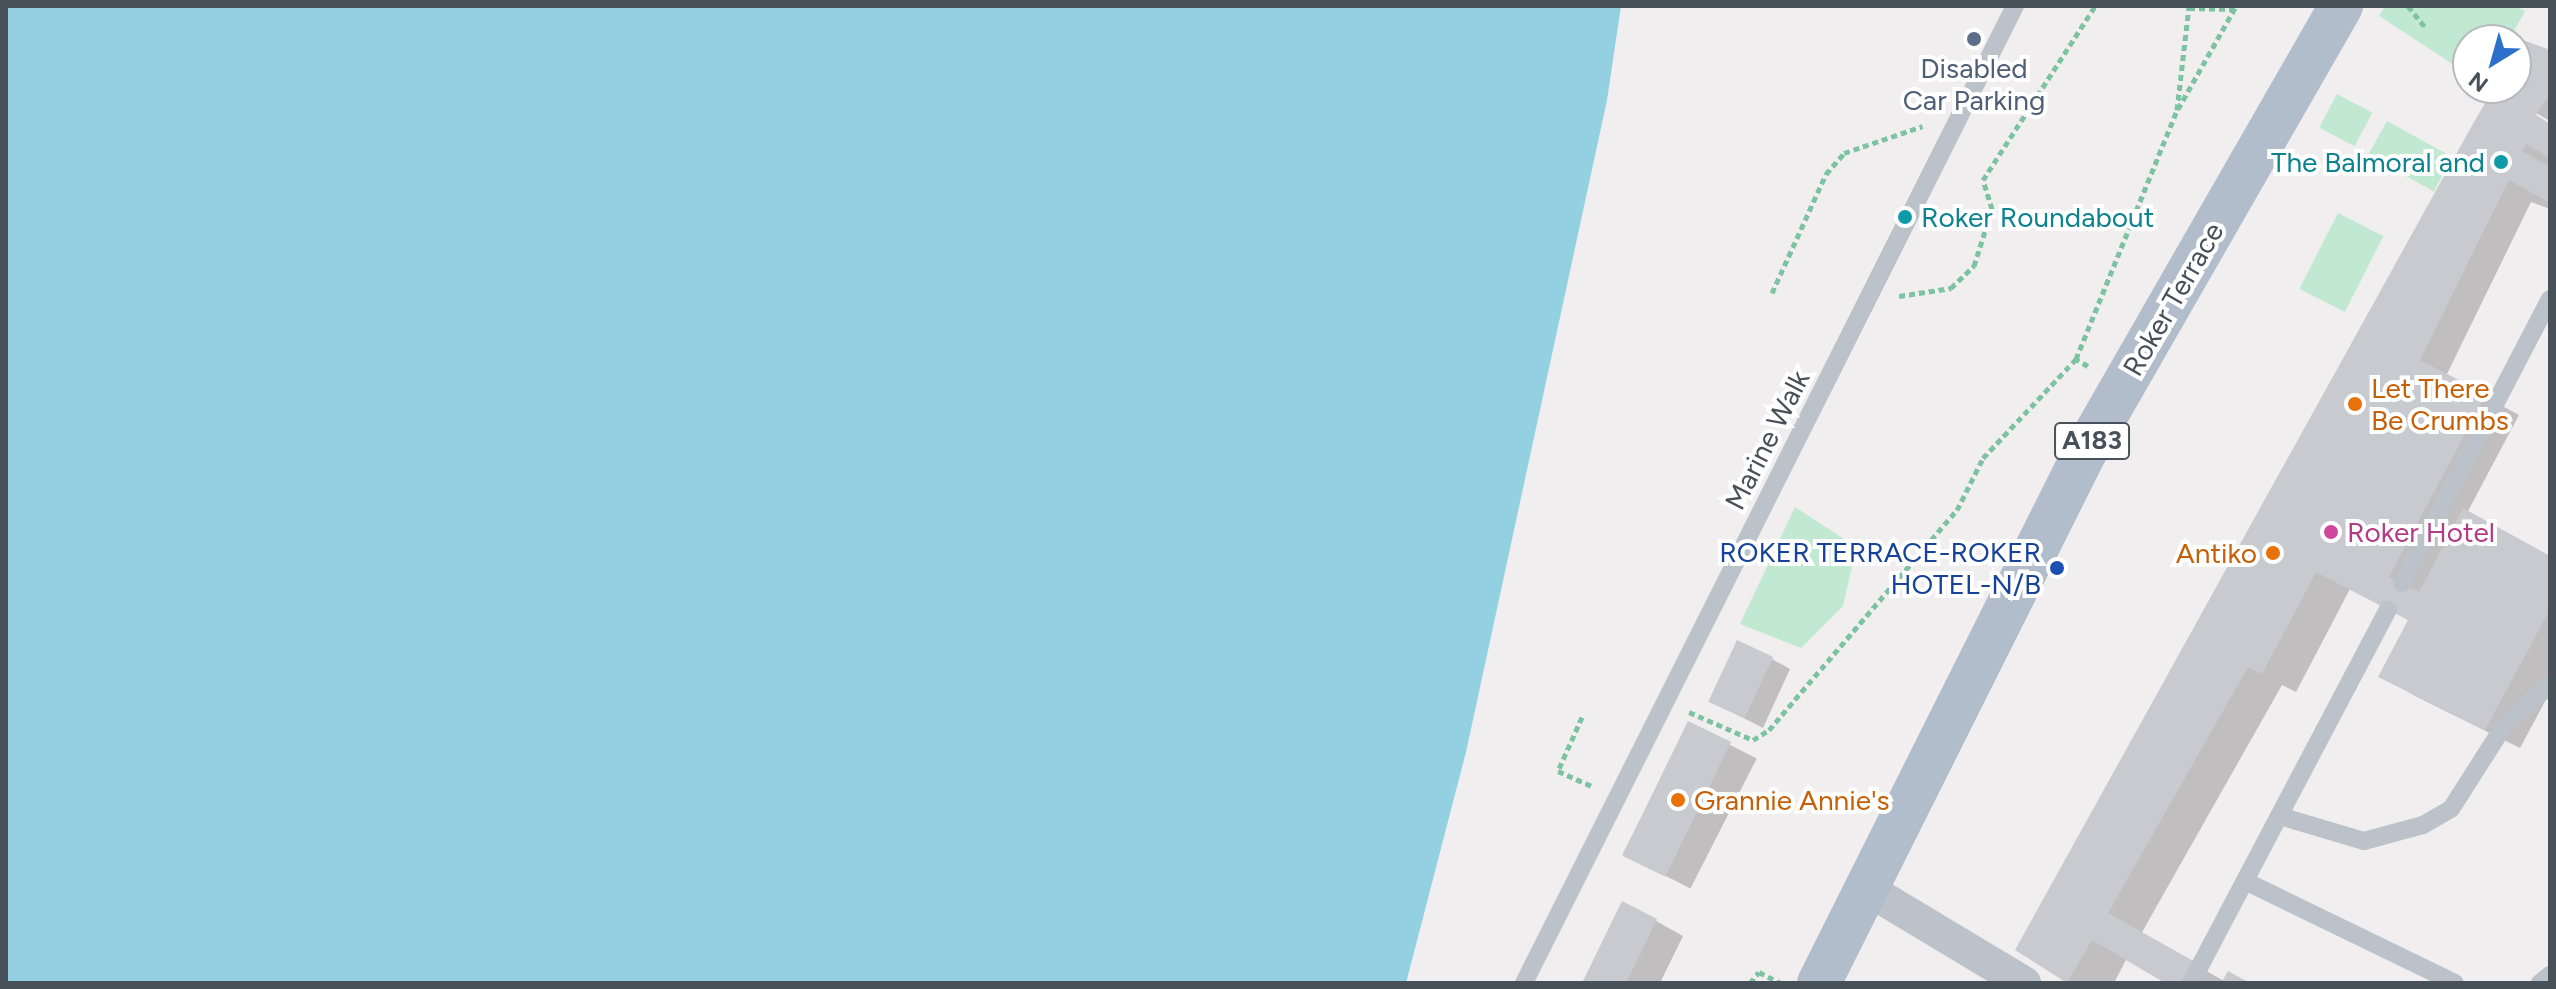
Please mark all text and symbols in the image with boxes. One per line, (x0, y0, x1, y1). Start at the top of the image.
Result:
north arrow (2452, 24, 2532, 104)
marker: Disabled Car Parking (1965, 30, 1983, 48)
place label: Disabled Car Parking (1903, 51, 2045, 117)
text: N (2464, 66, 2493, 98)
place label: The Balmoral and (2271, 145, 2485, 179)
marker: The Balmoral and (2492, 153, 2510, 171)
place label: Roker Roundabout (1921, 200, 2154, 234)
marker: Roker Roundabout (1896, 208, 1914, 226)
street label: Roker Terrace (2116, 216, 2230, 382)
street label: Marine Walk (1718, 365, 1816, 515)
place label: Let There Be Crumbs (2371, 371, 2509, 437)
marker: Let There Be Crumbs (2346, 395, 2364, 413)
road number: A183 (2054, 419, 2130, 463)
place label: Roker Hotel (2347, 515, 2495, 549)
marker: Roker Hotel (2322, 523, 2340, 541)
place label: ROKER TERRACE-ROKER HOTEL-N/B (1719, 535, 2041, 601)
place label: Antiko (2176, 536, 2257, 570)
marker: Antiko (2264, 544, 2282, 562)
marker: ROKER TERRACE-ROKER HOTEL-N/B (2048, 559, 2066, 577)
place label: Grannie Annie's (1694, 783, 1890, 817)
marker: Grannie Annie's (1669, 791, 1687, 809)

